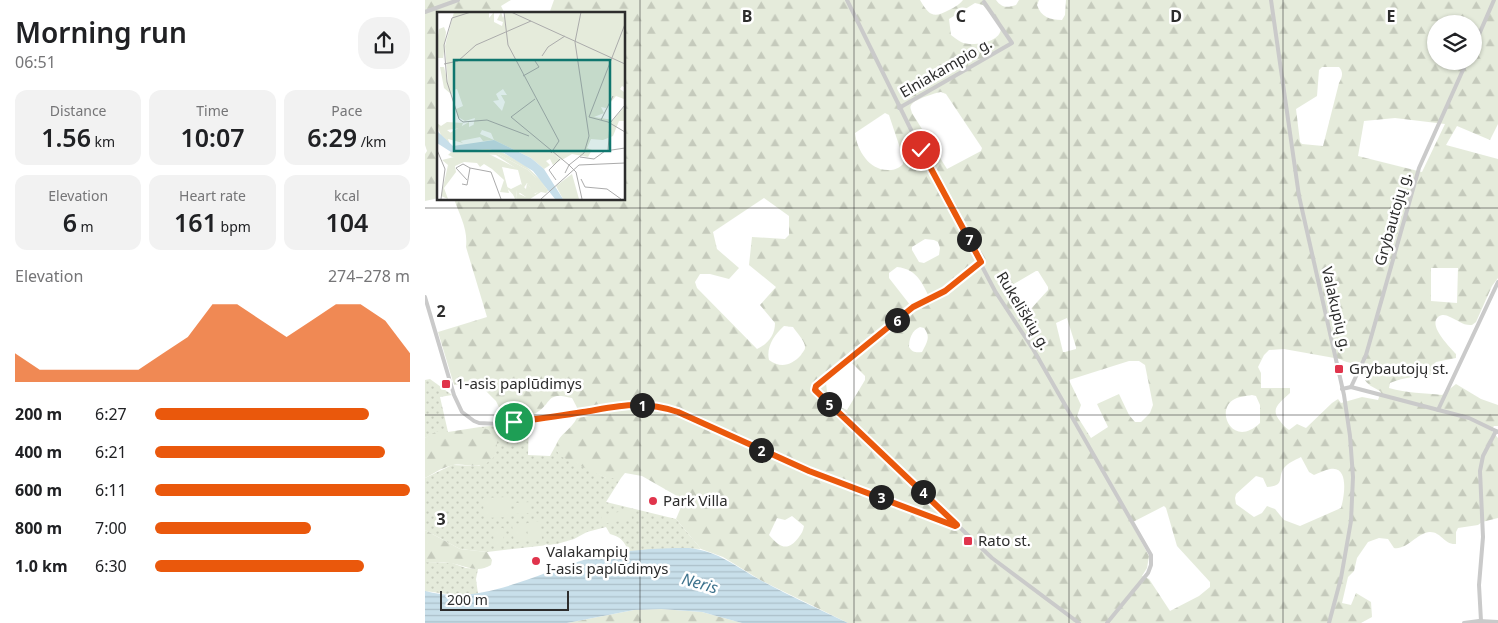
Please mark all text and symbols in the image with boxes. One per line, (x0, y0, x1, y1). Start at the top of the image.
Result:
text: B (742, 5, 752, 27)
text: C (956, 5, 966, 27)
text: D (1170, 5, 1182, 27)
text: E (1387, 5, 1396, 27)
inset map (437, 12, 625, 200)
text: Morning run (15, 13, 187, 51)
map controls (1427, 15, 1482, 70)
button: layers (1427, 15, 1482, 70)
button: share (358, 17, 410, 69)
street label: Elniakampio g. (896, 33, 995, 102)
text: 06:51 (15, 51, 56, 73)
text: Distance (50, 101, 107, 120)
text: Time (196, 101, 229, 120)
text: Pace (331, 101, 362, 120)
text: 1.56 (41, 120, 91, 154)
text: 10:07 (180, 120, 245, 154)
text: 6:29 (307, 120, 357, 154)
pin (900, 129, 942, 171)
text: km (91, 132, 115, 151)
text: /km (357, 132, 386, 151)
icon: check (907, 136, 935, 164)
street label: Grybautojų g. (1369, 170, 1415, 268)
text: Elevation (48, 186, 108, 205)
text: Heart rate (179, 186, 246, 205)
text: kcal (334, 186, 360, 205)
text: 6 (63, 205, 77, 239)
text: 161 (174, 205, 217, 239)
text: 104 (325, 205, 368, 239)
text: m (77, 217, 94, 236)
text: bpm (217, 217, 251, 236)
pin: 7 (957, 226, 981, 252)
text: 7 (965, 230, 974, 249)
text: Elevation (15, 265, 83, 287)
text: 274–278 m (328, 265, 410, 287)
street label: Valakupių g. (1318, 265, 1356, 353)
street label: Rukeliškių g. (993, 267, 1055, 353)
text: 2 (436, 300, 446, 322)
pin: 6 (885, 308, 909, 332)
text: 6 (893, 311, 902, 330)
place label: Grybautojų st. (1349, 358, 1449, 378)
marker: Grybautojų st. (1333, 363, 1345, 375)
place label: 1-asis paplūdimys (456, 373, 582, 393)
marker: 1-asis paplūdimys (440, 378, 452, 390)
pin: 1 (629, 392, 655, 418)
pin: 5 (817, 392, 841, 416)
text: 5 (825, 395, 834, 414)
text: 1 (638, 396, 647, 415)
pin (493, 401, 535, 443)
text: 200 m (15, 403, 62, 425)
text: 6:27 (95, 403, 127, 425)
icon: arrive (500, 408, 528, 436)
pin: 2 (749, 438, 773, 462)
text: 400 m (15, 441, 62, 463)
text: 6:21 (95, 441, 127, 463)
text: 2 (757, 441, 766, 460)
text: 600 m (15, 479, 62, 501)
text: 6:11 (95, 479, 127, 501)
pin: 4 (911, 480, 935, 504)
text: 4 (919, 483, 928, 502)
pin: 3 (869, 484, 893, 510)
text: 3 (877, 488, 886, 507)
place label: Park Villa (663, 490, 728, 510)
marker: Park Villa (647, 495, 659, 507)
text: 3 (436, 508, 446, 530)
text: 800 m (15, 517, 62, 539)
text: 7:00 (95, 517, 127, 539)
place label: Rato st. (978, 530, 1031, 550)
marker: Rato st. (962, 535, 974, 547)
place label: Valakampių I-asis paplūdimys (546, 541, 668, 578)
text: 1.0 km (15, 555, 67, 577)
text: 6:30 (95, 555, 127, 577)
marker: Valakampių I-asis paplūdimys (530, 555, 542, 567)
water label: Neris (679, 567, 721, 599)
scale bar (440, 588, 569, 611)
text: 200 m (447, 590, 488, 609)

